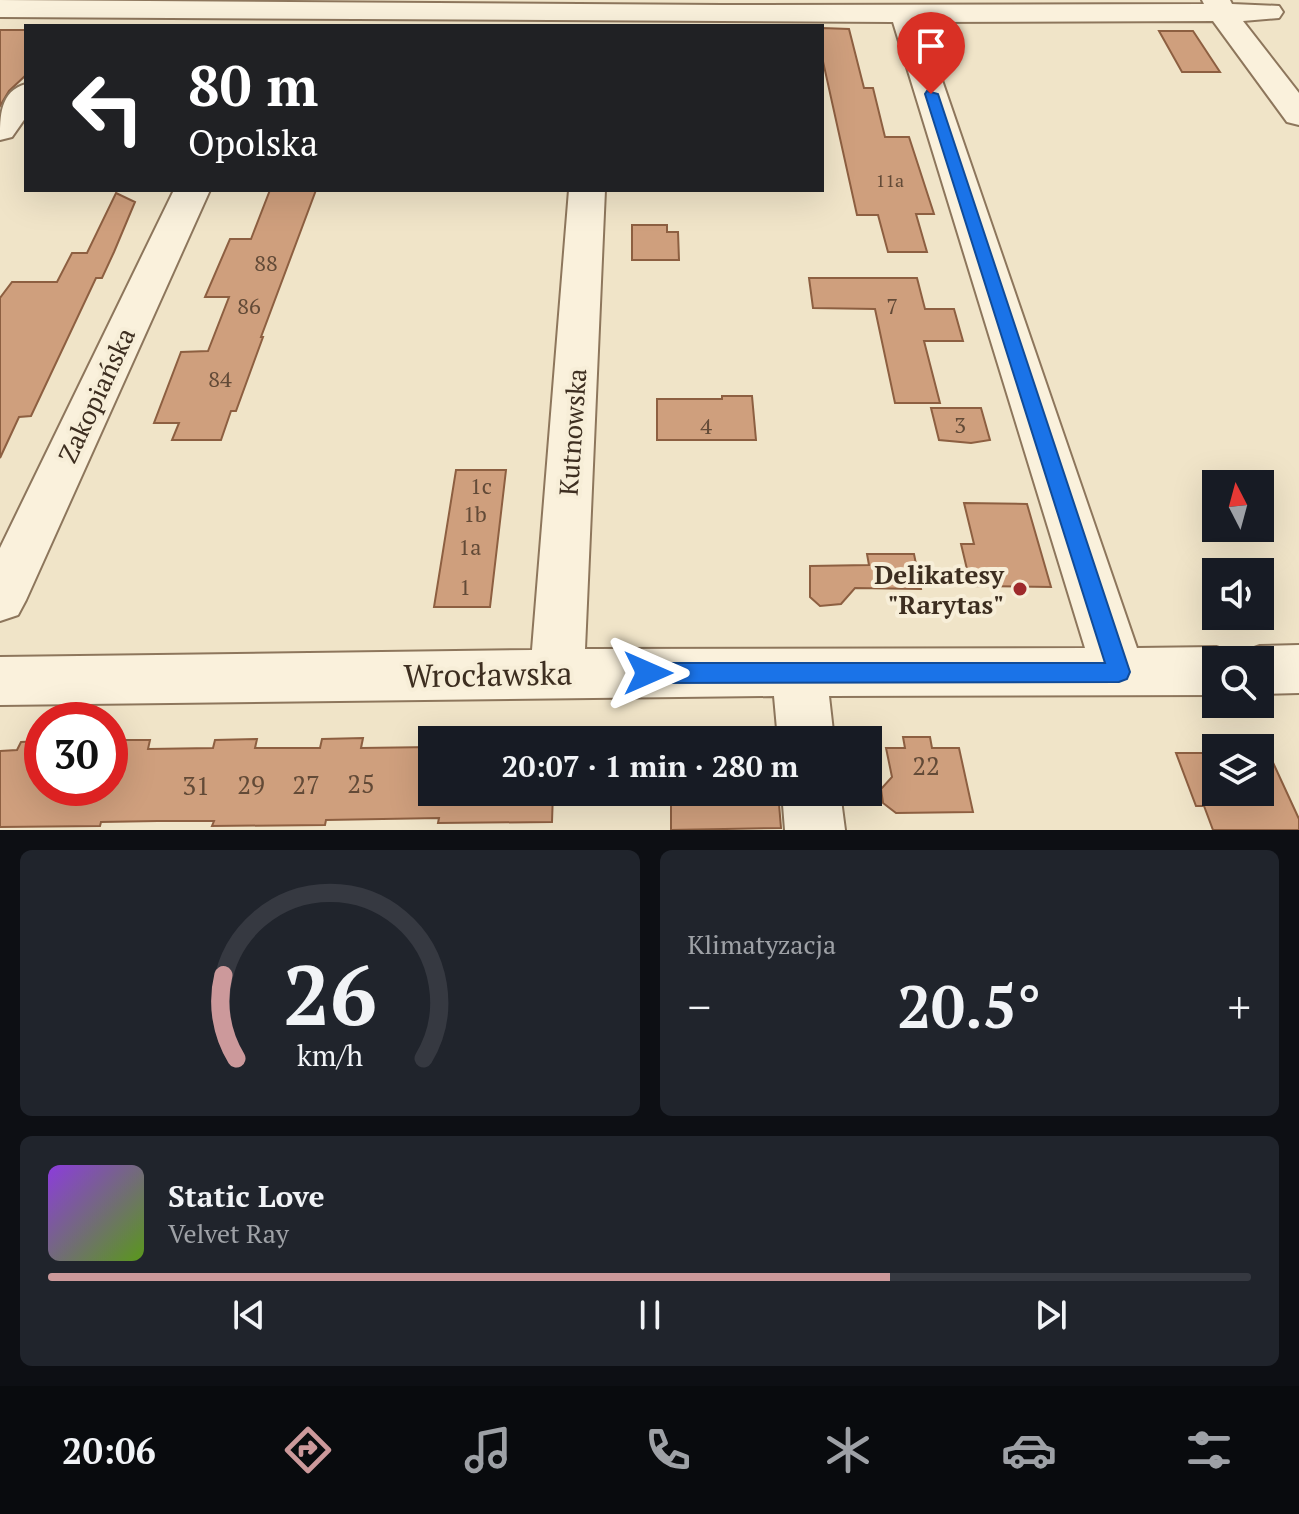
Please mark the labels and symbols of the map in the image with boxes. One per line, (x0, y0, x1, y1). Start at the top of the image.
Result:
pin (897, 12, 965, 94)
house number: 11a (876, 168, 904, 192)
house number: 88 (254, 248, 278, 277)
house number: 86 (237, 291, 261, 320)
house number: 7 (886, 291, 898, 320)
street label: Zakopiańska (50, 322, 142, 468)
house number: 84 (208, 364, 232, 393)
street label: Kutnowska (551, 367, 593, 497)
house number: 3 (954, 410, 966, 439)
house number: 4 (700, 411, 712, 440)
north arrow (1202, 470, 1274, 542)
house number: 1c (470, 471, 492, 500)
house number: 1b (463, 499, 487, 528)
house number: 1a (459, 532, 481, 561)
place label: Delikatesy "Rarytas" (874, 557, 1005, 621)
house number: 1 (459, 572, 471, 601)
marker: Delikatesy "Rarytas" (1011, 580, 1029, 598)
position arrow (606, 631, 690, 715)
street label: Wrocławska (403, 652, 573, 696)
speed limit sign: 30 (24, 702, 128, 806)
house number: 22 (912, 748, 940, 782)
house number: 25 (347, 766, 375, 800)
house number: 29 (237, 767, 265, 801)
house number: 27 (292, 767, 320, 801)
house number: 31 (182, 768, 210, 802)

